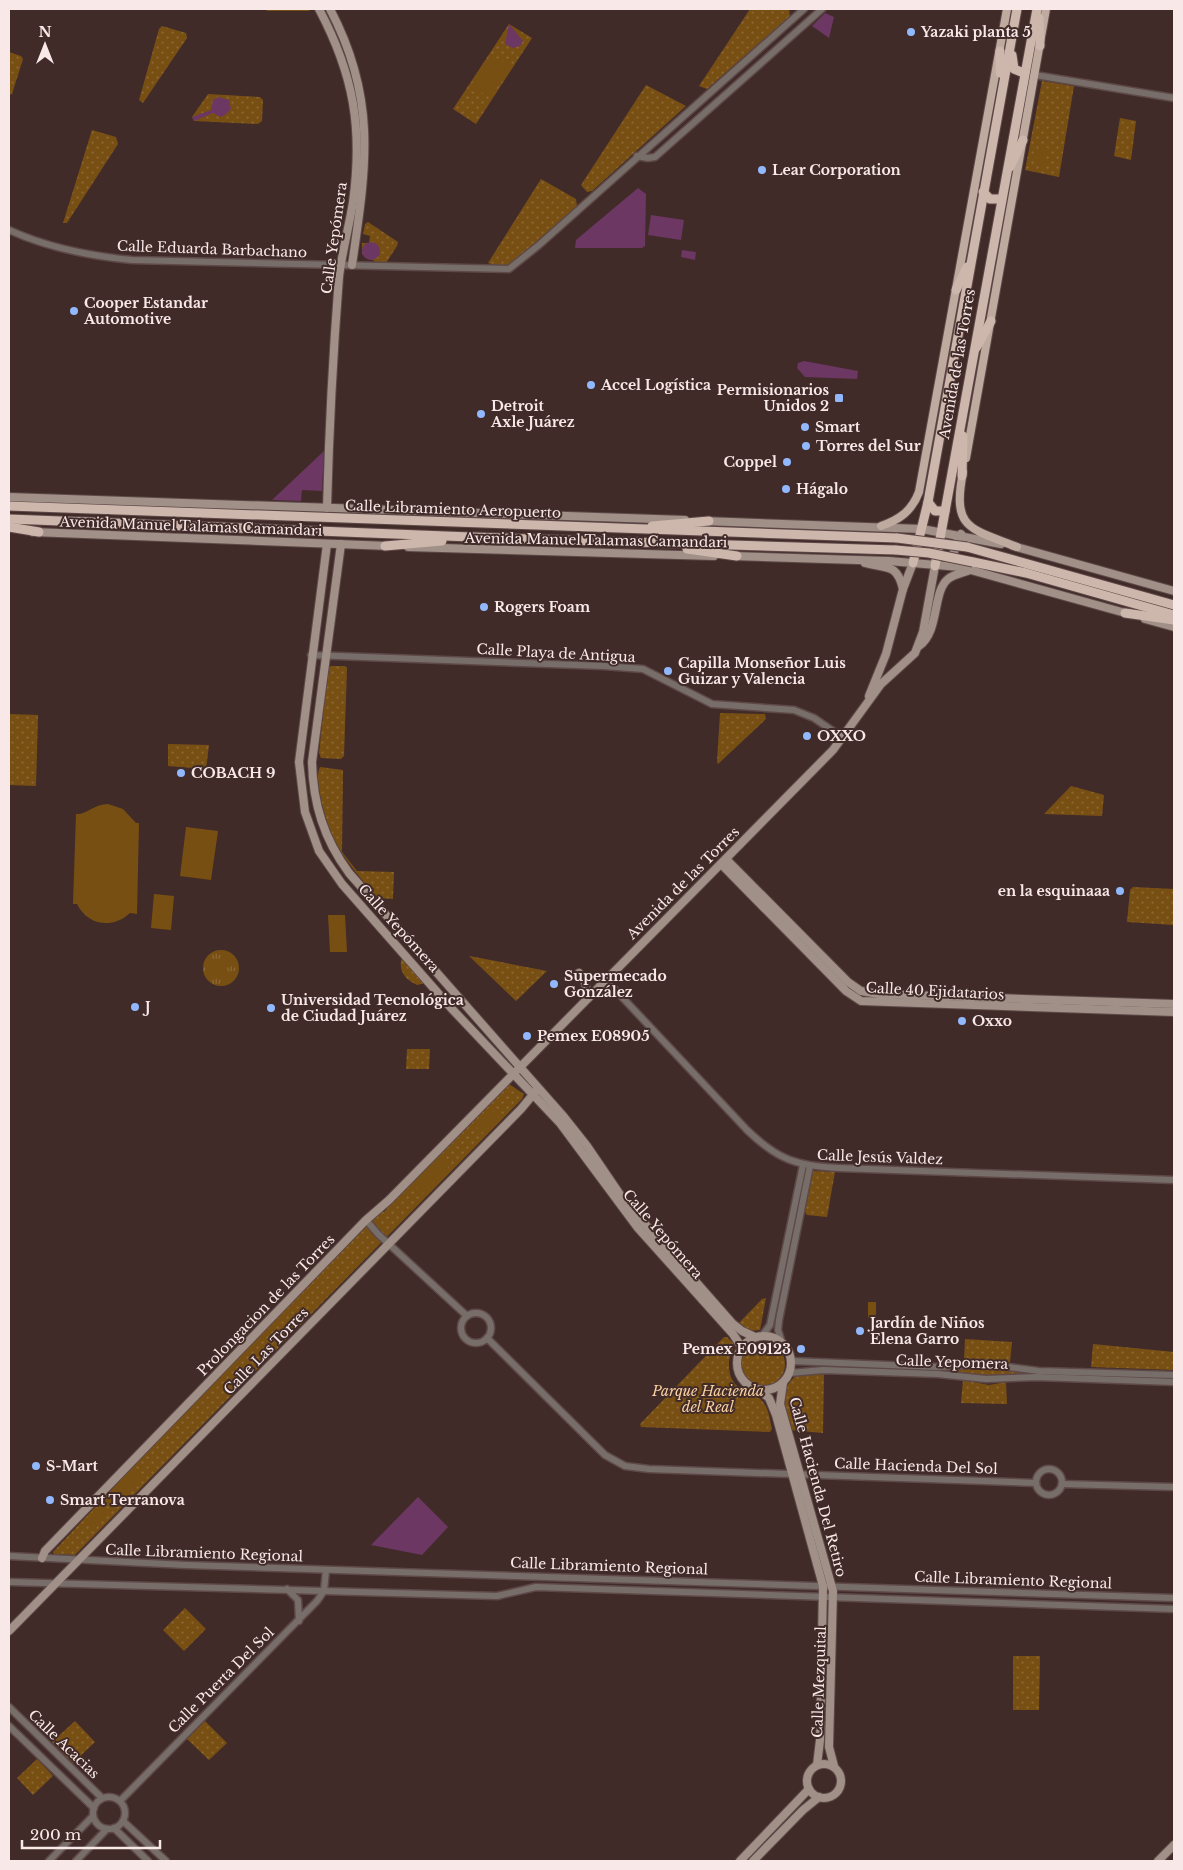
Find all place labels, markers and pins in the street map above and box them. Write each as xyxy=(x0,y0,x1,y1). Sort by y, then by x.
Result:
place label: Yazaki planta 5 xyxy=(920,23,1031,41)
marker: Yazaki planta 5 xyxy=(905,26,917,38)
place label: Lear Corporation xyxy=(772,161,901,179)
marker: Lear Corporation xyxy=(756,164,768,176)
place label: Cooper Estandar Automotive xyxy=(83,294,208,328)
marker: Cooper Estandar Automotive xyxy=(68,305,80,317)
place label: Accel Logística xyxy=(600,376,711,394)
marker: Accel Logística xyxy=(585,379,597,391)
place label: Permisionarios Unidos 2 xyxy=(717,381,829,415)
marker: Permisionarios Unidos 2 xyxy=(833,392,845,404)
place label: Detroit Axle Juárez xyxy=(490,397,575,431)
marker: Detroit Axle Juárez xyxy=(475,408,487,420)
place label: Smart xyxy=(815,418,861,436)
marker: Smart xyxy=(799,421,811,433)
place label: Torres del Sur xyxy=(816,437,921,455)
marker: Torres del Sur xyxy=(800,440,812,452)
place label: Coppel xyxy=(724,453,777,471)
marker: Coppel xyxy=(781,456,793,468)
place label: Hágalo xyxy=(796,480,848,498)
marker: Hágalo xyxy=(780,483,792,495)
place label: Rogers Foam xyxy=(494,598,591,616)
marker: Rogers Foam xyxy=(478,601,490,613)
place label: Capilla Monseñor Luis Guizar y Valencia xyxy=(678,654,846,688)
marker: Capilla Monseñor Luis Guizar y Valencia xyxy=(662,665,674,677)
place label: OXXO xyxy=(817,727,866,745)
marker: OXXO xyxy=(801,730,813,742)
place label: COBACH 9 xyxy=(191,764,275,782)
marker: COBACH 9 xyxy=(175,767,187,779)
place label: en la esquinaaa xyxy=(998,882,1110,900)
marker: en la esquinaaa xyxy=(1114,885,1126,897)
place label: Supermecado González xyxy=(564,967,667,1001)
marker: Supermecado González xyxy=(548,978,560,990)
place label: Universidad Tecnológica de Ciudad Juárez xyxy=(281,991,464,1025)
place label: J xyxy=(142,998,151,1016)
marker: J xyxy=(129,1001,141,1013)
marker: Universidad Tecnológica de Ciudad Juárez xyxy=(265,1002,277,1014)
place label: Oxxo xyxy=(972,1012,1012,1030)
marker: Oxxo xyxy=(956,1015,968,1027)
place label: Pemex E08905 xyxy=(537,1027,650,1045)
marker: Pemex E08905 xyxy=(521,1030,533,1042)
place label: Jardín de Niños Elena Garro xyxy=(867,1314,985,1348)
marker: Jardín de Niños Elena Garro xyxy=(854,1325,866,1337)
place label: Pemex E09123 xyxy=(682,1340,791,1358)
marker: Pemex E09123 xyxy=(795,1343,807,1355)
place label: S-Mart xyxy=(46,1457,99,1475)
marker: S-Mart xyxy=(30,1460,42,1472)
place label: Smart Terranova xyxy=(60,1491,185,1509)
marker: Smart Terranova xyxy=(44,1494,56,1506)

